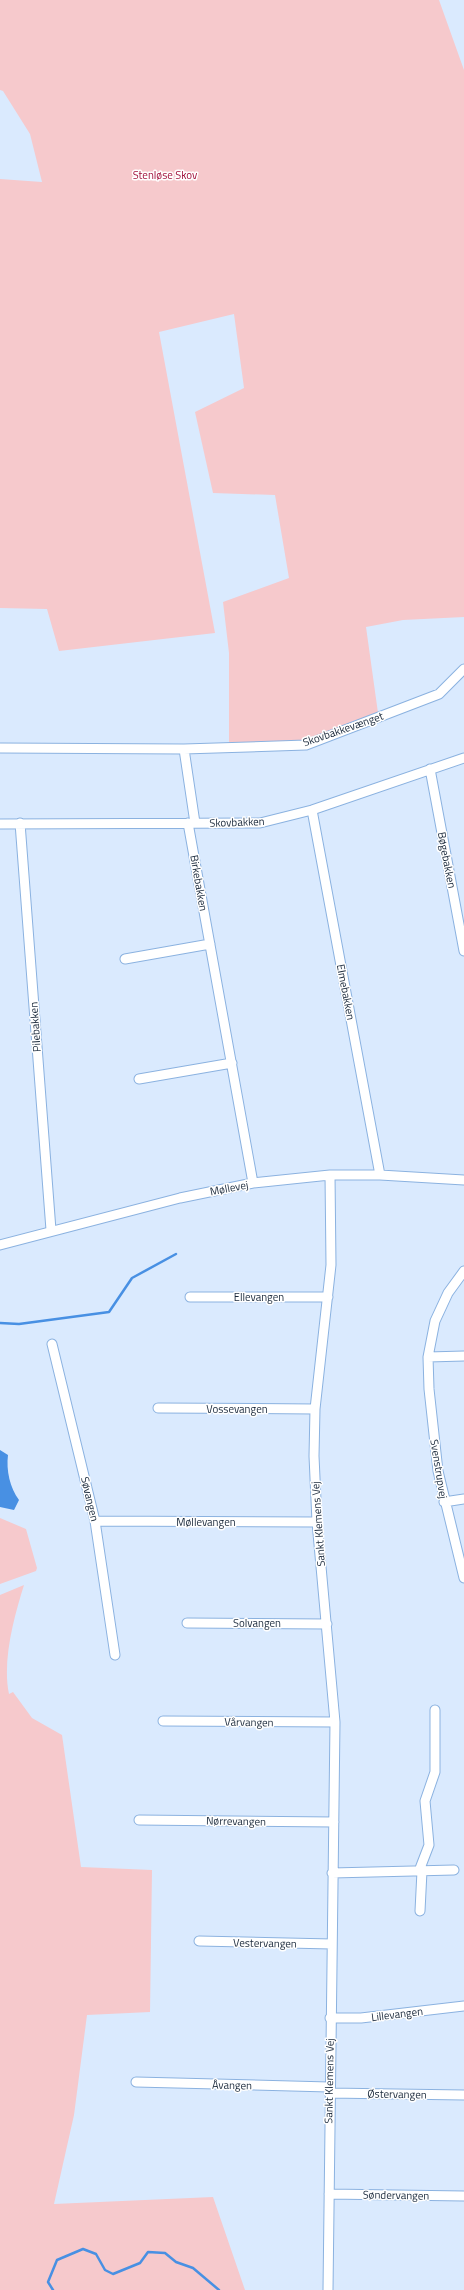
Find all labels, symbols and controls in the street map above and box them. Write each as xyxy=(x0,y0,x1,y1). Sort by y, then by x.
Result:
park label: Stenløse Skov xyxy=(133,167,198,183)
street label: Skovbakkevænget xyxy=(301,708,386,750)
street label: Skovbakken xyxy=(209,813,265,831)
street label: Bøgebakken xyxy=(434,831,460,890)
street label: Birkebakken xyxy=(186,854,212,912)
street label: Elmebakken xyxy=(333,963,359,1021)
street label: Pilebakken xyxy=(25,1001,45,1053)
street label: Møllevej xyxy=(208,1176,250,1200)
street label: Ellevangen xyxy=(234,1289,284,1305)
street label: Vossevangen xyxy=(206,1401,268,1417)
street label: Svenstrupvej xyxy=(426,1438,452,1500)
street label: Søvangen xyxy=(77,1475,103,1523)
street label: Sankt Klemens Vej xyxy=(307,1481,329,1567)
street label: Møllevangen xyxy=(176,1514,236,1530)
street label: Solvangen xyxy=(233,1615,281,1631)
street label: Vårvangen xyxy=(224,1714,274,1730)
street label: Nørrevangen xyxy=(206,1812,266,1830)
street label: Vestervangen xyxy=(233,1934,297,1952)
street label: Lillevangen xyxy=(370,2003,424,2025)
street label: Sankt Klemens Vej xyxy=(320,2038,338,2124)
street label: Åvangen xyxy=(212,2077,252,2093)
street label: Østervangen xyxy=(367,2085,427,2103)
street label: Søndervangen xyxy=(363,2186,430,2204)

